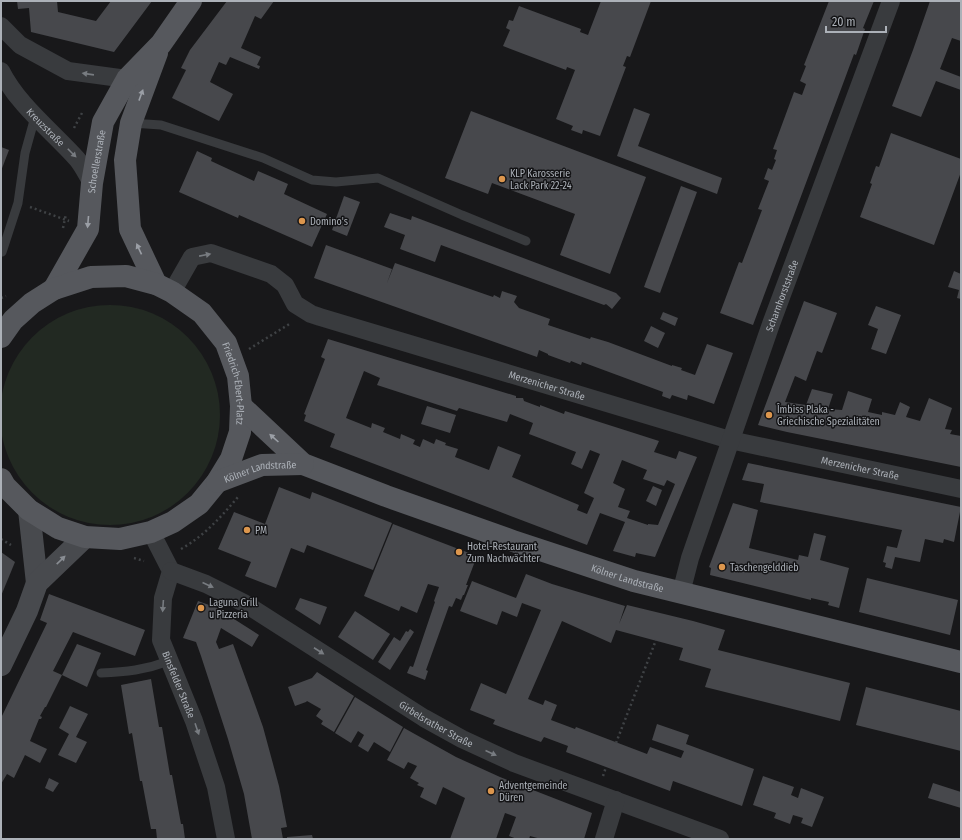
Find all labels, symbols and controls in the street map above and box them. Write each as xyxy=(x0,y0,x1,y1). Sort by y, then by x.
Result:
scale bar xyxy=(826,8,886,34)
text: 20 m xyxy=(832,15,856,29)
one-way arrow xyxy=(82,71,94,77)
one-way arrow xyxy=(139,89,145,101)
street label: Kreuzstraße xyxy=(24,106,67,149)
street label: Schoellerstraße xyxy=(86,129,108,194)
one-way arrow xyxy=(67,148,76,158)
place label: KLP Karosserie Lack Park 22-24 xyxy=(510,168,572,192)
marker: KLP Karosserie Lack Park 22-24 xyxy=(497,174,507,184)
one-way arrow xyxy=(85,216,92,228)
marker: Domino's xyxy=(297,216,307,226)
place label: Domino's xyxy=(310,216,348,228)
one-way arrow xyxy=(136,243,142,255)
one-way arrow xyxy=(199,251,211,257)
street label: Scharnhorststraße xyxy=(764,258,801,333)
street label: Friedrich-Ebert-Platz xyxy=(219,341,246,425)
street label: Merzenicher Straße xyxy=(507,369,586,403)
place label: Îmbiss Plaka - Griechische Spezialitäten xyxy=(776,403,880,428)
marker: Îmbiss Plaka - Griechische Spezialitäten xyxy=(764,410,774,420)
one-way arrow xyxy=(269,433,279,442)
street label: Merzenicher Straße xyxy=(820,454,900,483)
street label: Kölner Landstraße xyxy=(222,459,297,486)
marker: PM xyxy=(242,525,252,535)
place label: PM xyxy=(255,525,267,537)
place label: Hotel-Restaurant Zum Nachwächter xyxy=(467,541,540,565)
marker: Hotel-Restaurant Zum Nachwächter xyxy=(454,547,464,557)
one-way arrow xyxy=(56,555,66,565)
street label: Kölner Landstraße xyxy=(589,562,665,595)
marker: Taschengelddieb xyxy=(717,562,727,572)
place label: Taschengelddieb xyxy=(730,562,799,574)
one-way arrow xyxy=(202,582,213,588)
place label: Laguna Grill u Pizzeria xyxy=(209,597,258,621)
one-way arrow xyxy=(159,600,166,612)
marker: Laguna Grill u Pizzeria xyxy=(196,603,206,613)
one-way arrow xyxy=(314,647,325,655)
street label: Binsfelder Straße xyxy=(159,650,197,720)
street label: Girbelsrather Straße xyxy=(397,699,475,750)
one-way arrow xyxy=(194,724,200,736)
one-way arrow xyxy=(486,750,498,756)
place label: Adventgemeinde Düren xyxy=(499,780,568,804)
marker: Adventgemeinde Düren xyxy=(486,786,496,796)

